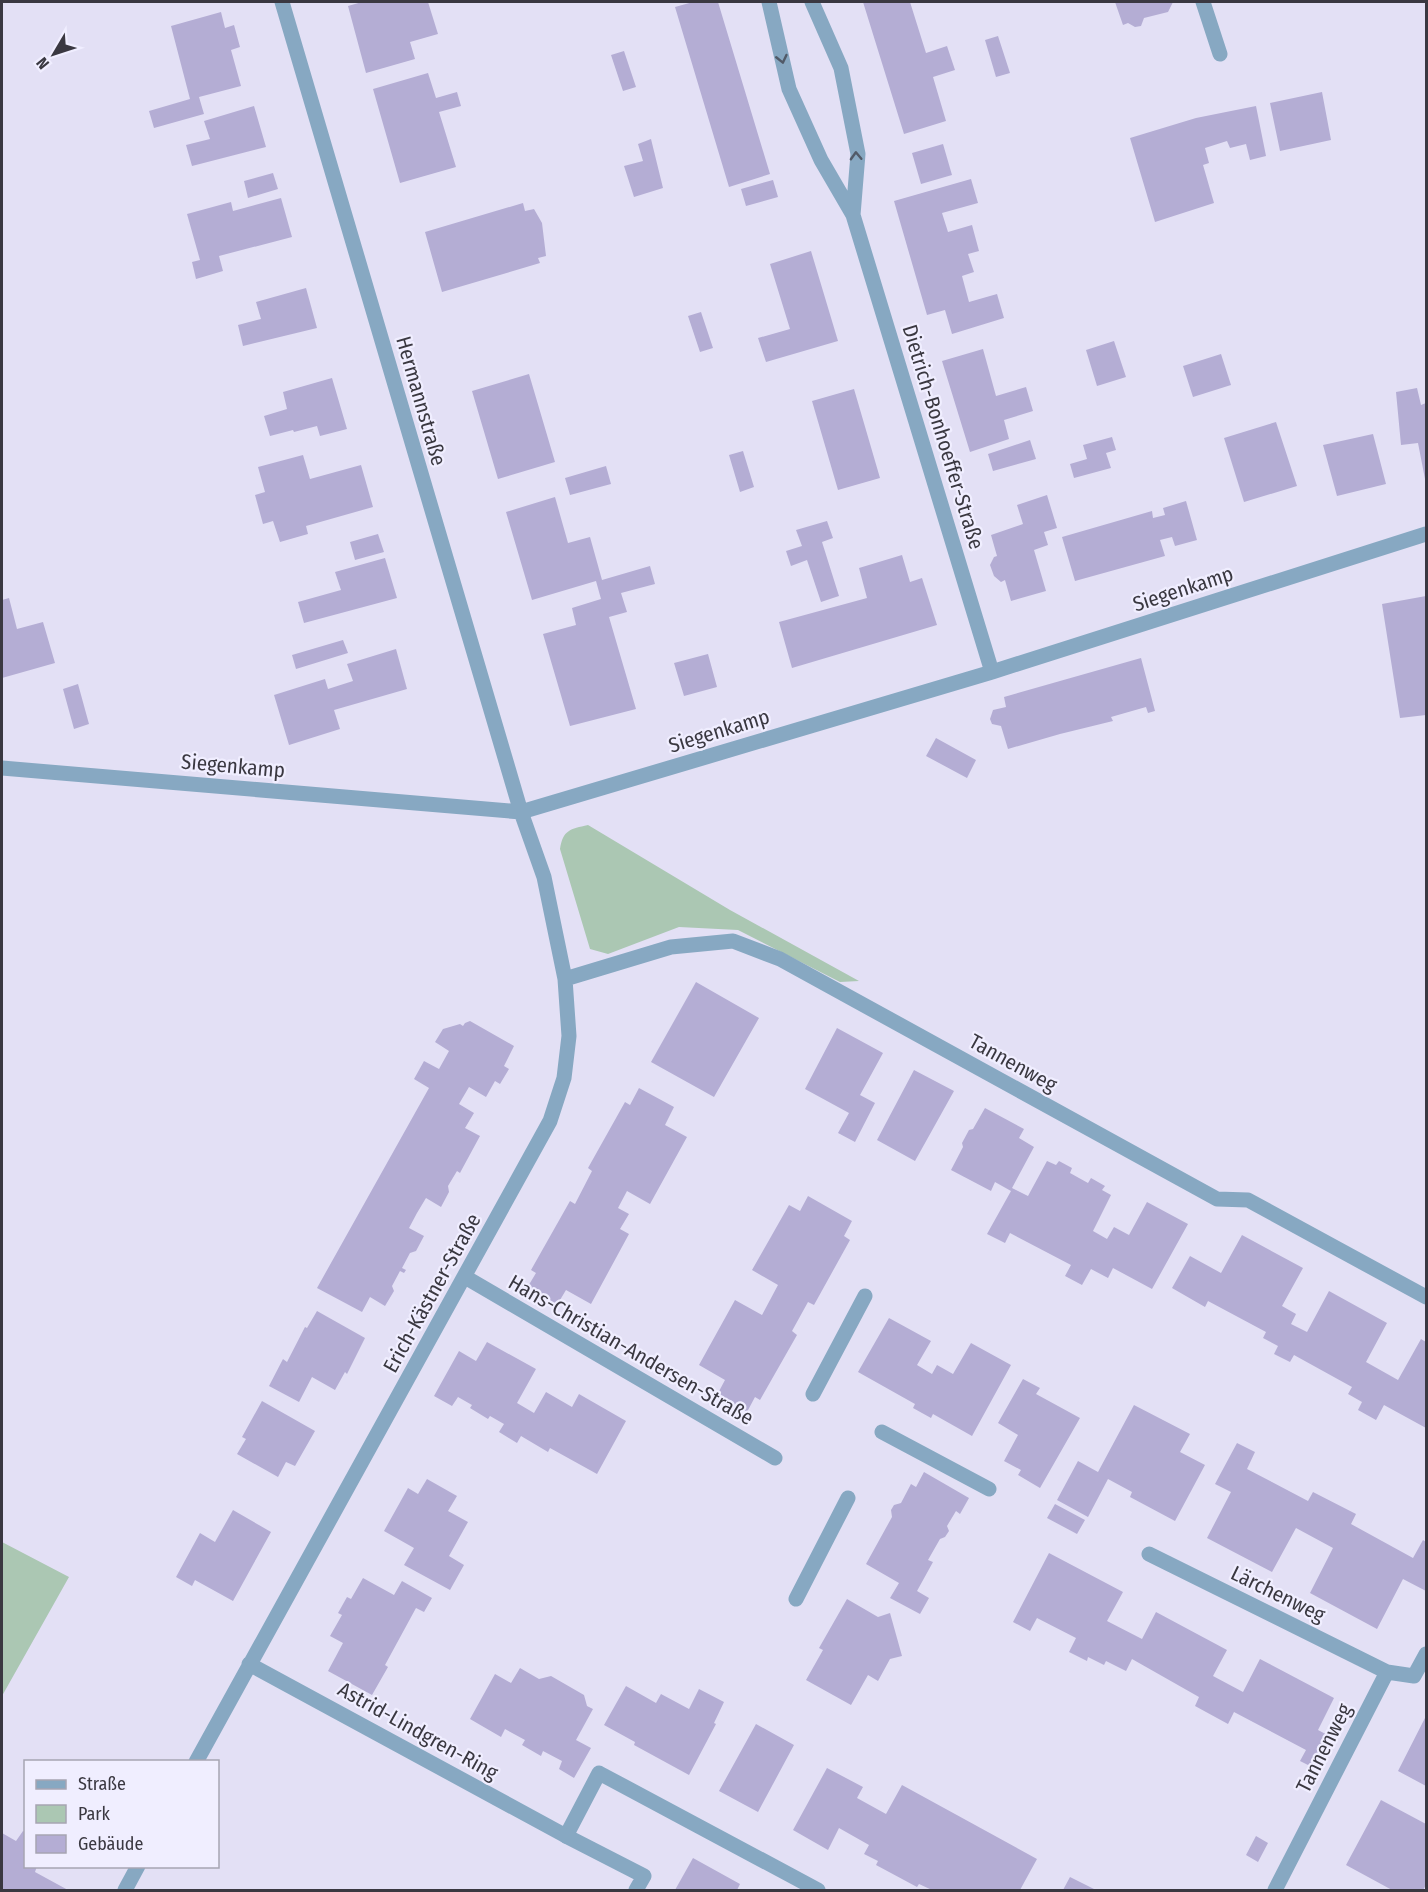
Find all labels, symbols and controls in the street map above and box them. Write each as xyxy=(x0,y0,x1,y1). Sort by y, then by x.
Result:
north arrow xyxy=(24,24,84,84)
text: N xyxy=(32,53,53,73)
one-way arrow xyxy=(775,53,788,63)
one-way arrow xyxy=(850,152,863,161)
street label: Dietrich-Bonhoeffer-Straße xyxy=(896,321,990,553)
street label: Hermannstraße xyxy=(390,333,452,469)
street label: Siegenkamp xyxy=(1129,561,1237,617)
street label: Siegenkamp xyxy=(665,703,773,759)
street label: Siegenkamp xyxy=(180,749,286,783)
street label: Tannenweg xyxy=(964,1028,1062,1098)
street label: Erich-Kästner-Straße xyxy=(378,1209,486,1377)
street label: Hans-Christian-Andersen-Straße xyxy=(504,1269,758,1431)
street label: Lärchenweg xyxy=(1227,1560,1330,1628)
street label: Astrid-Lindgren-Ring xyxy=(333,1676,503,1786)
street label: Tannenweg xyxy=(1291,1699,1358,1797)
legend xyxy=(24,1760,219,1868)
text: Straße xyxy=(78,1773,126,1795)
text: Park xyxy=(78,1803,111,1825)
text: Gebäude xyxy=(78,1833,144,1855)

